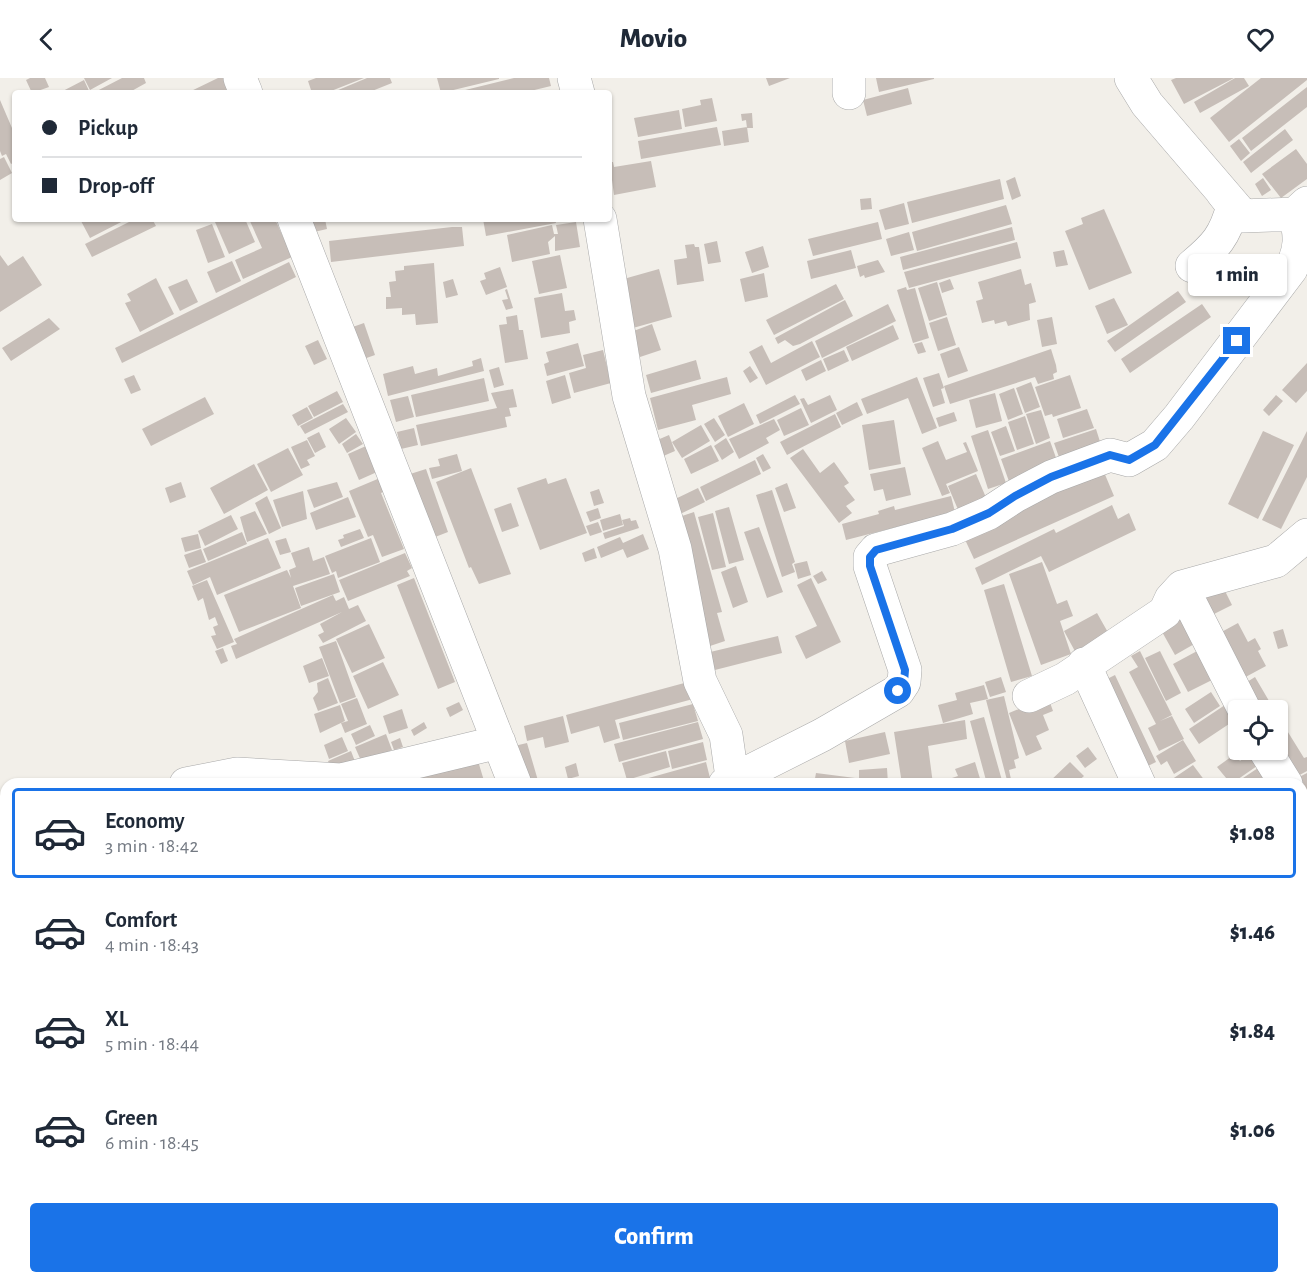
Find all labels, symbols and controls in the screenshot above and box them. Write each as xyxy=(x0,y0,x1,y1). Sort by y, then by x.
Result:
icon: back xyxy=(30,23,63,56)
icon: heart xyxy=(1244,23,1277,56)
text: Movio xyxy=(620,25,687,52)
text: Pickup xyxy=(78,117,138,139)
text: Drop-off xyxy=(78,175,154,197)
callout: 1 min xyxy=(1188,254,1286,296)
text: 1 min xyxy=(1216,265,1259,285)
route end xyxy=(1223,327,1250,354)
route start xyxy=(884,677,911,704)
map controls xyxy=(1228,700,1288,760)
button: locate xyxy=(1228,700,1288,760)
icon: car xyxy=(33,806,87,860)
text: Economy xyxy=(105,810,185,832)
text: $1.08 xyxy=(1229,822,1275,844)
text: 3 min · 18:42 xyxy=(105,836,199,856)
icon: car xyxy=(33,905,87,959)
text: Comfort xyxy=(105,909,177,931)
text: $1.46 xyxy=(1230,921,1275,943)
text: 4 min · 18:43 xyxy=(105,935,199,955)
icon: car xyxy=(33,1004,87,1058)
text: XL xyxy=(105,1008,128,1030)
text: $1.84 xyxy=(1229,1020,1275,1042)
text: 5 min · 18:44 xyxy=(105,1034,199,1054)
icon: car xyxy=(33,1103,87,1157)
text: Green xyxy=(105,1107,158,1129)
text: $1.06 xyxy=(1230,1119,1275,1141)
text: 6 min · 18:45 xyxy=(105,1133,199,1153)
button: Confirm xyxy=(30,1203,1278,1272)

